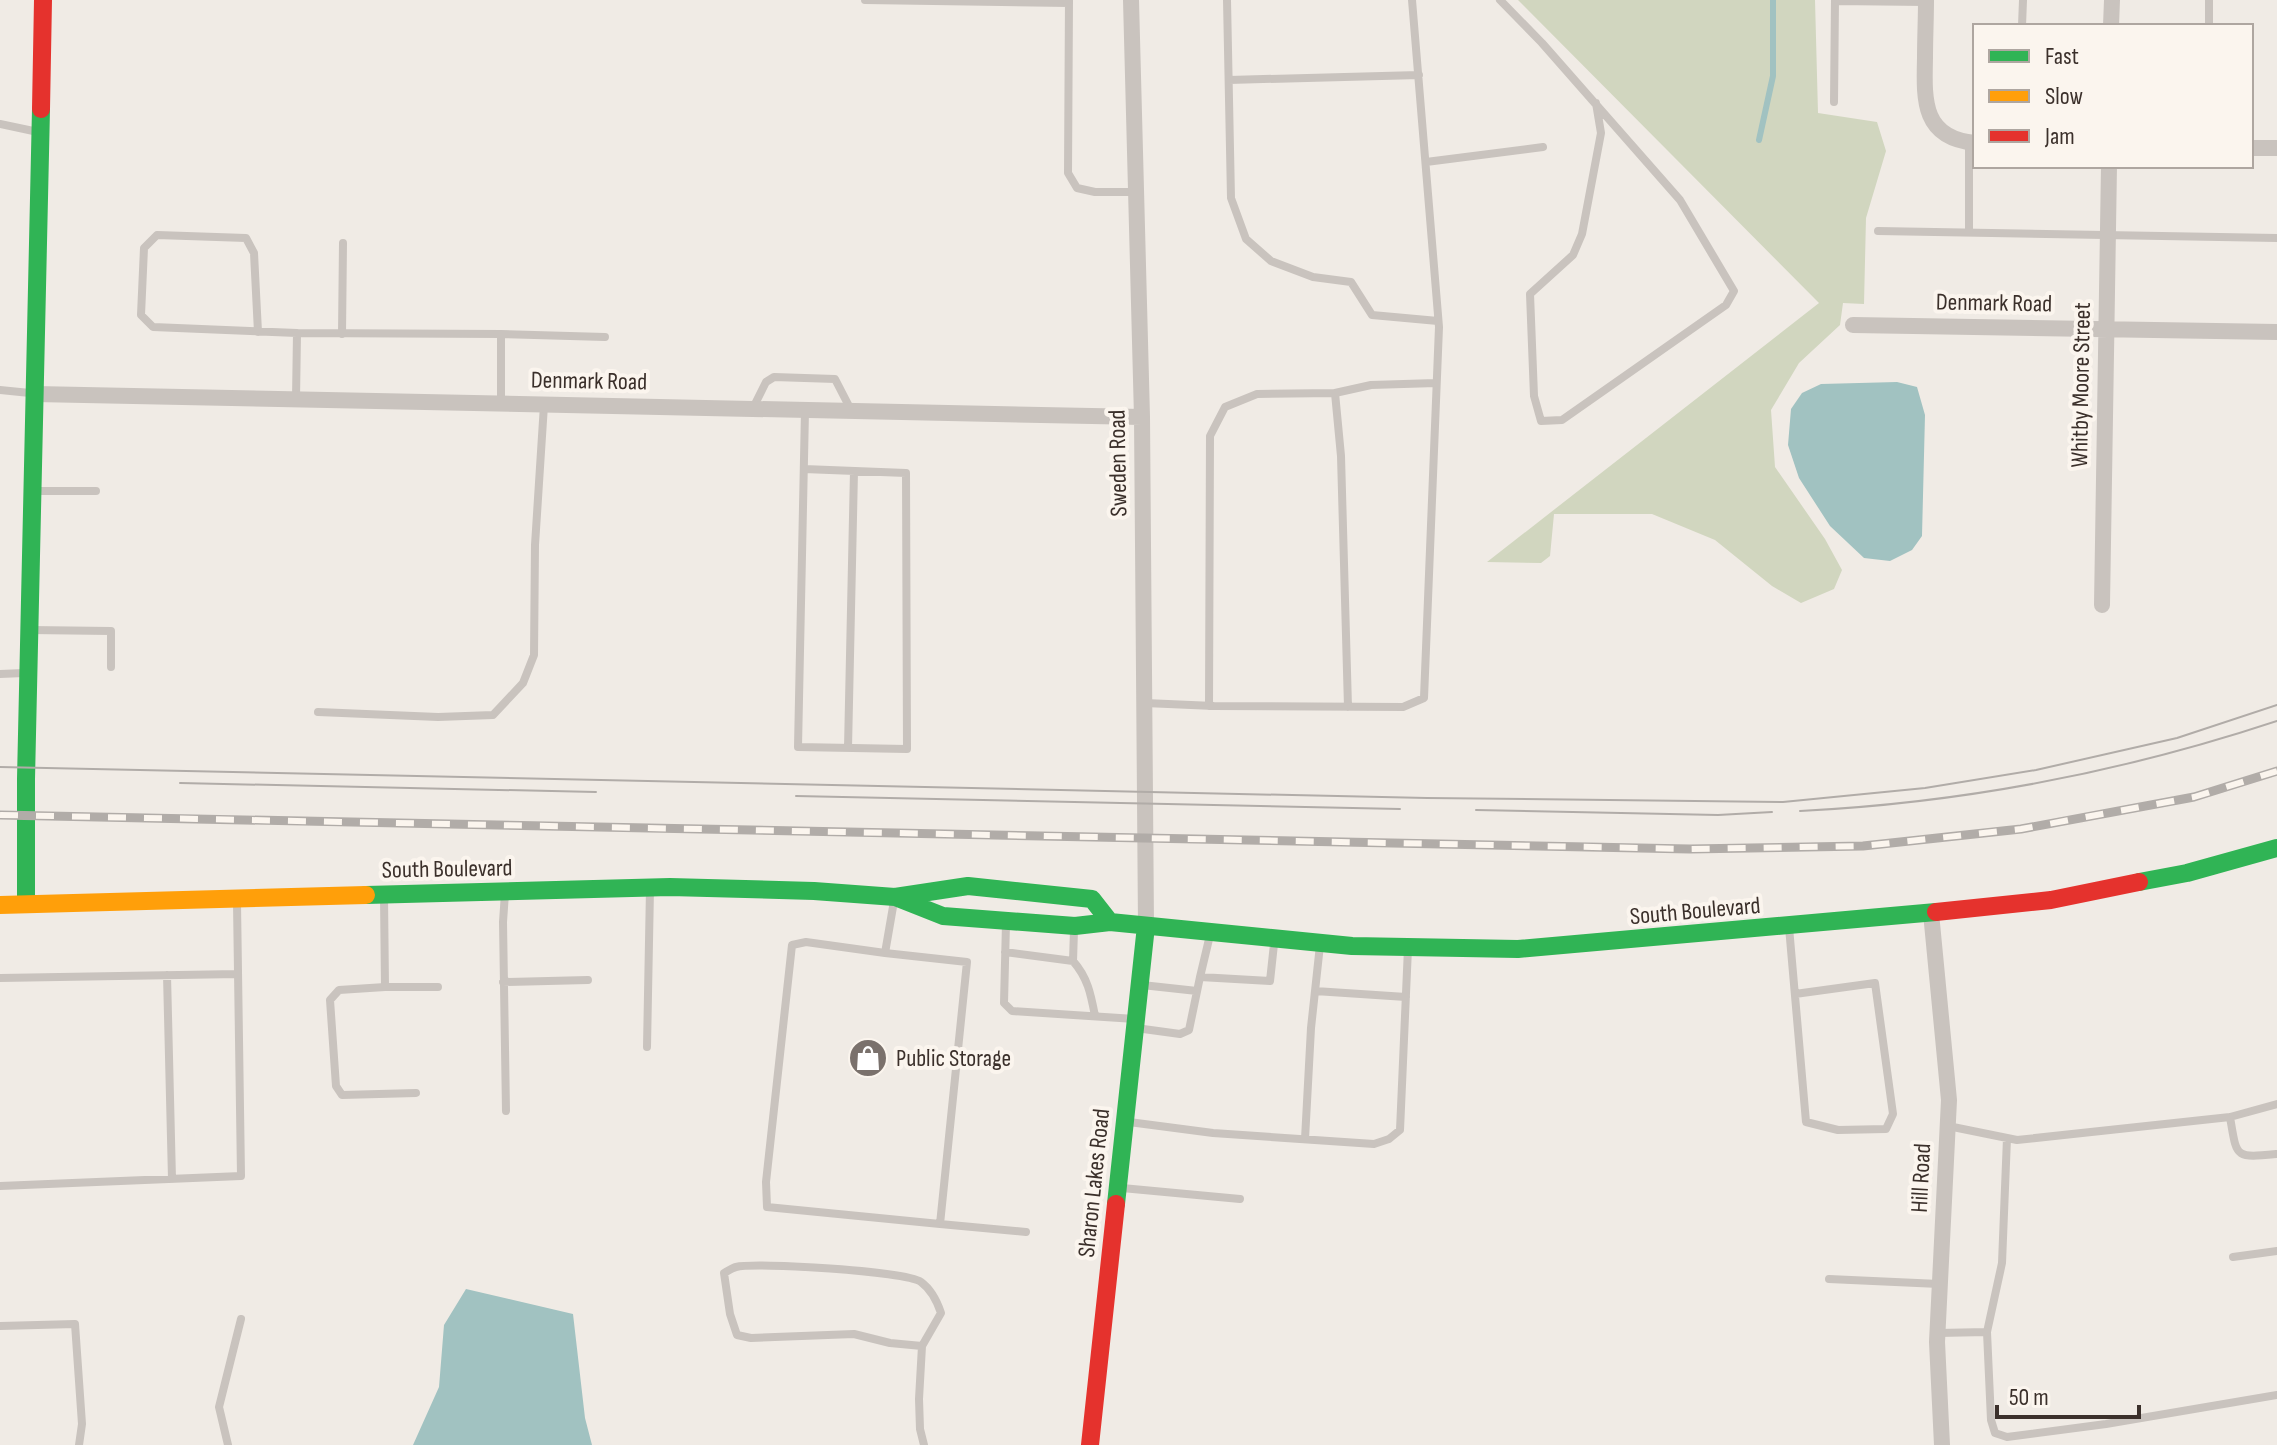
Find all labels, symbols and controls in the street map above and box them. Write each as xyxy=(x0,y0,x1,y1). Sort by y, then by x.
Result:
legend xyxy=(1973,24,2253,168)
text: Fast xyxy=(2045,42,2079,71)
text: Slow xyxy=(2045,82,2083,111)
text: Jam xyxy=(2044,122,2075,151)
street label: Denmark Road xyxy=(1936,287,2052,319)
street label: Whitby Moore Street xyxy=(2065,302,2097,468)
street label: Denmark Road xyxy=(531,365,647,397)
street label: Sweden Road xyxy=(1103,409,1133,517)
street label: South Boulevard xyxy=(381,853,513,885)
street label: South Boulevard xyxy=(1629,891,1761,931)
shop icon: Public Storage xyxy=(847,1037,889,1079)
place label: Public Storage xyxy=(896,1044,1011,1073)
street label: Sharon Lakes Road xyxy=(1072,1107,1116,1259)
street label: Hill Road xyxy=(1905,1143,1937,1213)
scale bar xyxy=(1997,1369,2139,1419)
text: 50 m xyxy=(2009,1383,2049,1412)

